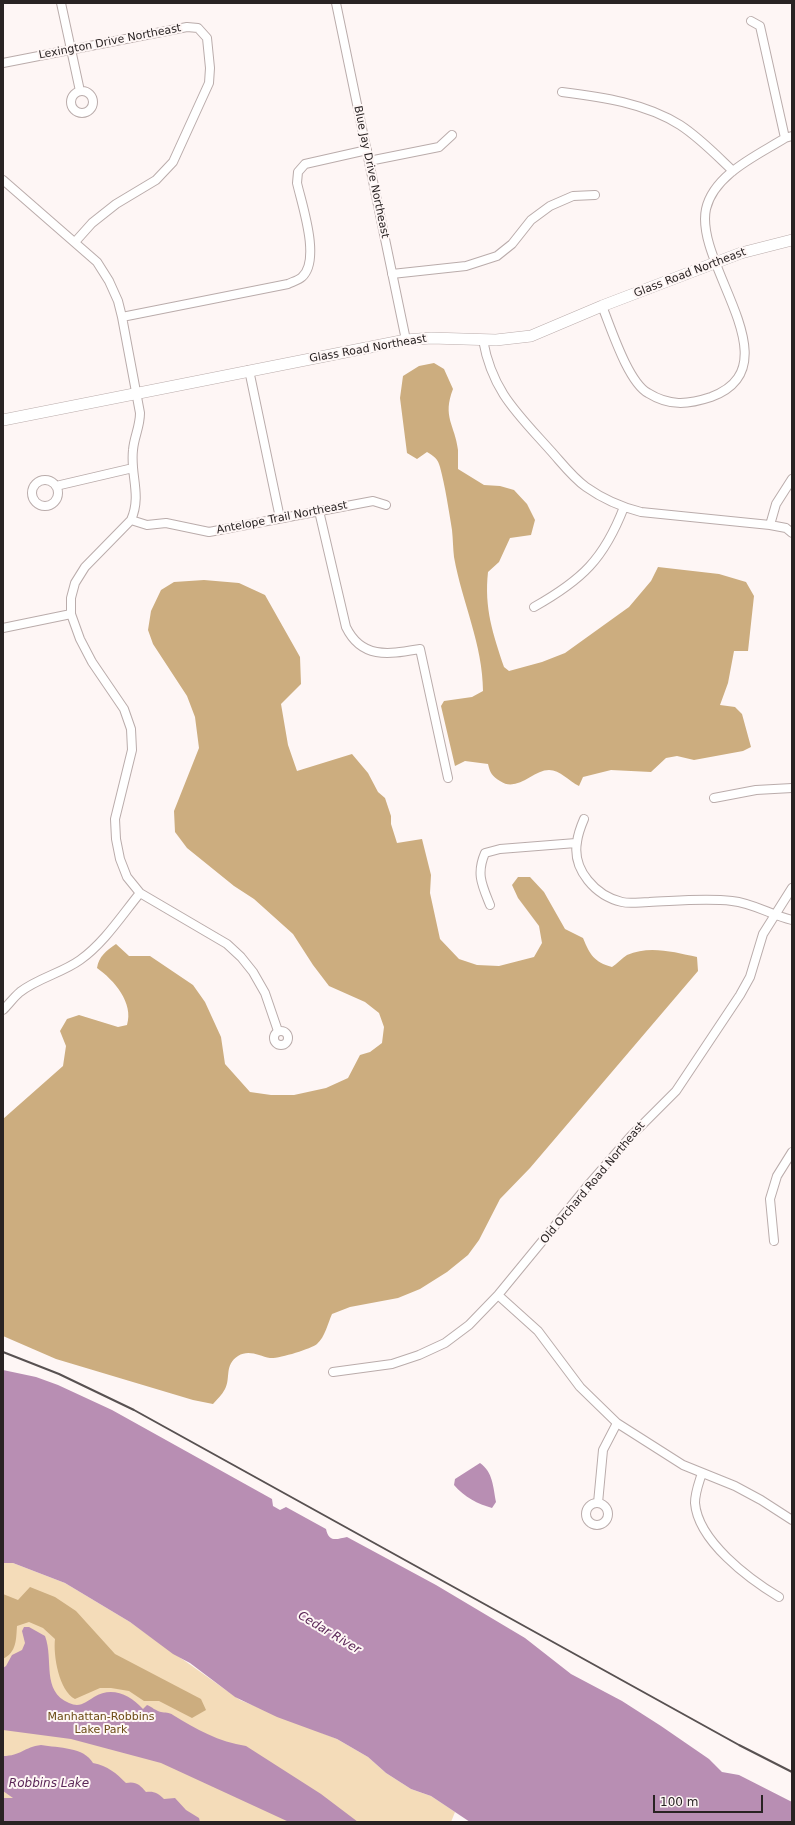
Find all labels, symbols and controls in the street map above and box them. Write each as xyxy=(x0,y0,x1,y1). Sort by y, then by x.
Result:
street label: Lexington Drive Northeast xyxy=(38,22,182,62)
street label: Blue Jay Drive Northeast xyxy=(351,105,391,239)
street label: Glass Road Northeast xyxy=(632,246,748,300)
street label: Glass Road Northeast xyxy=(308,332,428,366)
street label: Antelope Trail Northeast xyxy=(216,499,348,537)
street label: Old Orchard Road Northeast xyxy=(538,1119,648,1247)
water label: Cedar River xyxy=(295,1609,363,1657)
park label: Manhattan-Robbins Lake Park xyxy=(48,1710,154,1736)
water label: Robbins Lake xyxy=(9,1777,89,1791)
scale bar xyxy=(655,1787,765,1813)
text: 100 m xyxy=(660,1795,698,1809)

